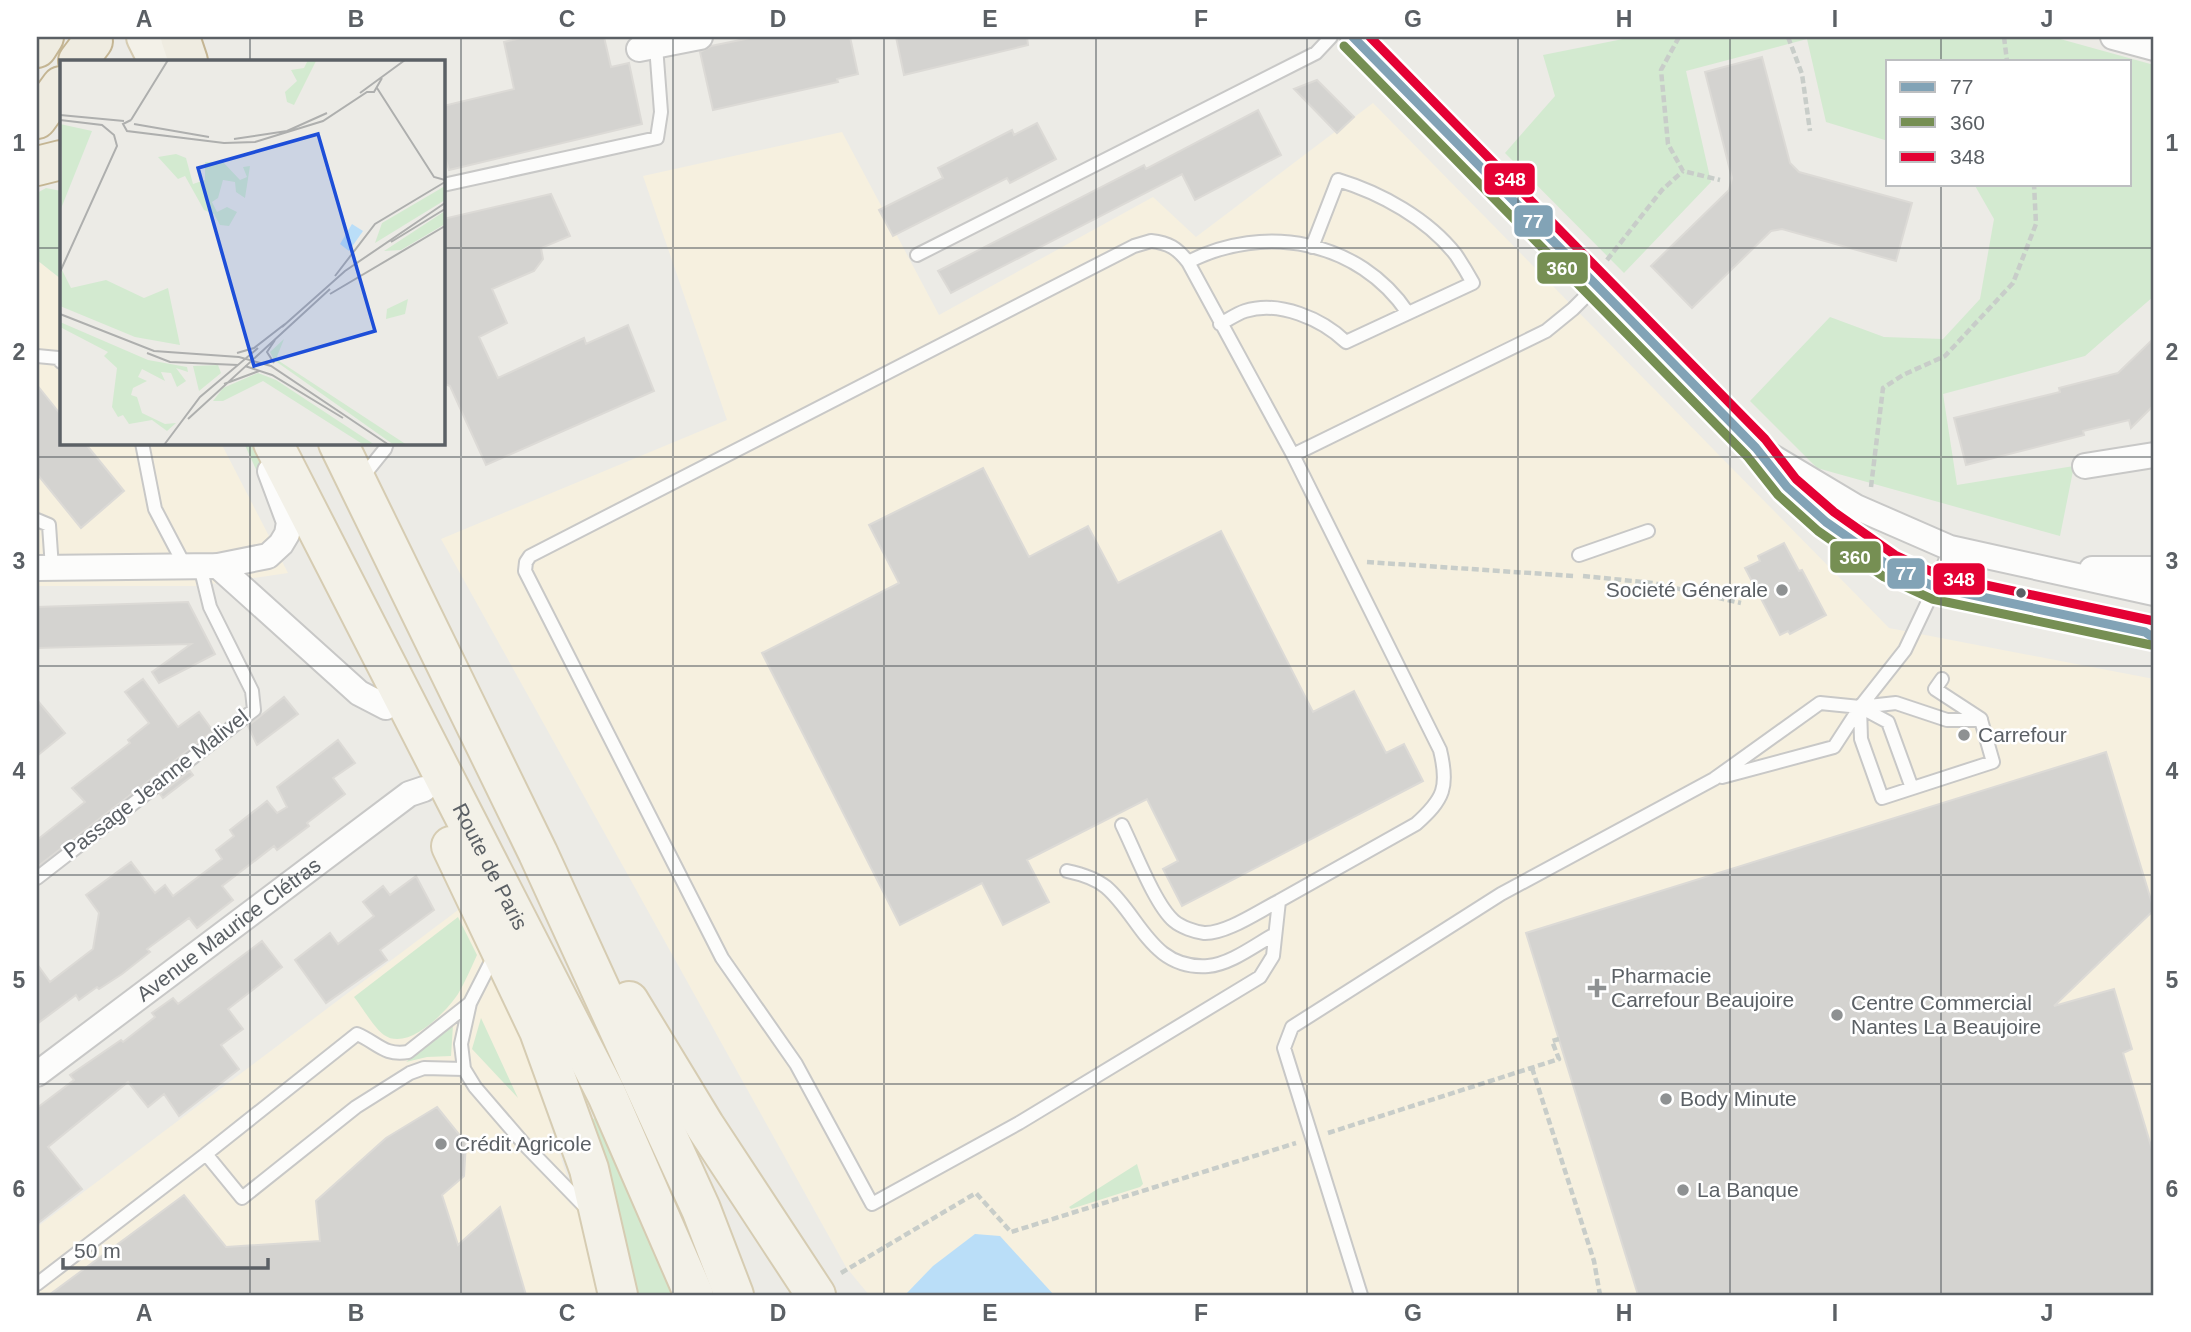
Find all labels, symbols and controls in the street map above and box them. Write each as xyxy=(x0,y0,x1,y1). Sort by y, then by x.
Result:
text: A xyxy=(136,6,152,32)
text: B xyxy=(348,6,364,32)
text: C xyxy=(559,6,575,32)
text: D xyxy=(770,6,786,32)
text: E xyxy=(982,6,998,32)
text: F xyxy=(1194,6,1208,32)
text: G xyxy=(1404,6,1422,32)
text: H xyxy=(1616,6,1632,32)
text: I xyxy=(1832,6,1838,32)
text: J xyxy=(2041,6,2053,32)
inset map xyxy=(60,60,444,444)
legend xyxy=(1886,60,2132,186)
text: 77 xyxy=(1950,75,1973,98)
text: 360 xyxy=(1950,111,1985,134)
text: 1 xyxy=(13,130,26,156)
text: 1 xyxy=(2166,130,2179,156)
text: 348 xyxy=(1950,145,1985,168)
line badge: 348 xyxy=(1483,162,1536,196)
text: 348 xyxy=(1494,169,1526,190)
line badge: 77 xyxy=(1513,204,1554,238)
text: 77 xyxy=(1522,211,1544,232)
line badge: 360 xyxy=(1536,251,1589,285)
text: 360 xyxy=(1546,258,1578,279)
text: 2 xyxy=(13,339,25,365)
text: 2 xyxy=(2166,339,2178,365)
line badge: 360 xyxy=(1829,540,1882,574)
text: 360 xyxy=(1839,547,1871,568)
text: 3 xyxy=(13,548,25,574)
text: 3 xyxy=(2166,548,2178,574)
line badge: 77 xyxy=(1886,557,1926,590)
line badge: 348 xyxy=(1932,562,1986,596)
text: 77 xyxy=(1895,563,1917,584)
text: 348 xyxy=(1943,569,1975,590)
place label: Societé Génerale xyxy=(1606,578,1768,601)
marker: Societé Génerale xyxy=(1774,582,1790,598)
unlabelled marker xyxy=(2014,586,2028,600)
street label: Passage Jeanne Malivel xyxy=(59,704,252,863)
place label: Carrefour xyxy=(1978,723,2067,746)
marker: Carrefour xyxy=(1956,727,1972,743)
text: 4 xyxy=(13,758,26,784)
text: 4 xyxy=(2166,758,2179,784)
street label: Route de Paris xyxy=(449,799,532,934)
street label: Avenue Maurice Clétras xyxy=(132,853,325,1006)
place label: Pharmacie Carrefour Beaujoire xyxy=(1611,964,1794,1011)
text: 5 xyxy=(13,967,26,993)
text: 5 xyxy=(2166,967,2179,993)
marker: Pharmacie Carrefour Beaujoire xyxy=(1589,980,1605,996)
place label: Centre Commercial Nantes La Beaujoire xyxy=(1851,991,2041,1038)
marker: Centre Commercial Nantes La Beaujoire xyxy=(1829,1007,1845,1023)
place label: Body Minute xyxy=(1680,1087,1797,1110)
marker: Body Minute xyxy=(1658,1091,1674,1107)
place label: Crédit Agricole xyxy=(455,1132,592,1155)
marker: Crédit Agricole xyxy=(433,1136,449,1152)
text: 6 xyxy=(13,1176,25,1202)
text: 6 xyxy=(2166,1176,2178,1202)
place label: La Banque xyxy=(1697,1178,1799,1201)
marker: La Banque xyxy=(1675,1182,1691,1198)
scale bar xyxy=(63,1227,268,1271)
text: 50 m xyxy=(74,1239,121,1262)
text: A xyxy=(136,1300,152,1326)
text: B xyxy=(348,1300,364,1326)
text: C xyxy=(559,1300,575,1326)
text: D xyxy=(770,1300,786,1326)
text: E xyxy=(982,1300,998,1326)
text: F xyxy=(1194,1300,1208,1326)
text: G xyxy=(1404,1300,1422,1326)
text: H xyxy=(1616,1300,1632,1326)
text: I xyxy=(1832,1300,1838,1326)
text: J xyxy=(2041,1300,2053,1326)

